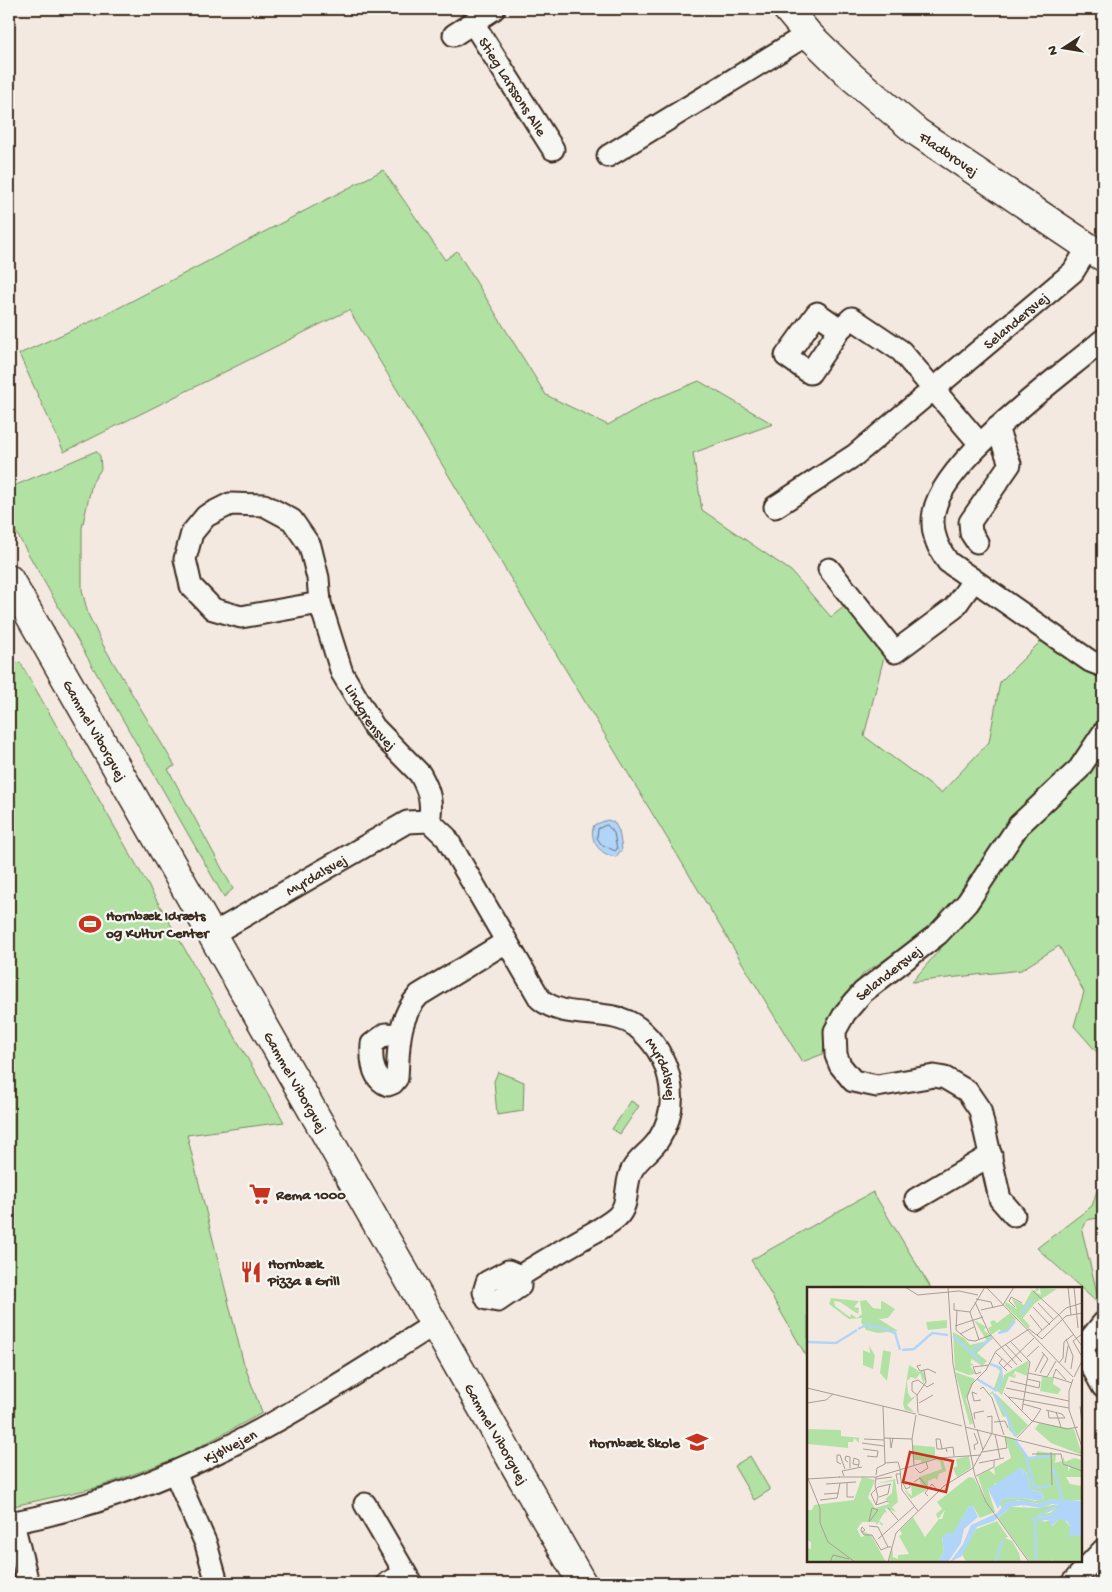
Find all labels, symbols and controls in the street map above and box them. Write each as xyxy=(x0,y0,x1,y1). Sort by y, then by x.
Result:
north arrow xyxy=(1040,22,1090,72)
street label: Stieg Larssons Alle xyxy=(473,35,550,140)
text: N xyxy=(1044,44,1063,56)
street label: Fladbrovej xyxy=(914,128,981,182)
street label: Selandersvej xyxy=(981,289,1053,354)
street label: Gammel Viborgvej xyxy=(58,677,129,785)
street label: Lindgrensvej xyxy=(340,681,399,755)
street label: Myrdalsvej xyxy=(283,852,351,901)
place label: Hornbæk Idræts og Kultur Center xyxy=(105,908,210,943)
sports icon: Hornbæk Idræts og Kultur Center xyxy=(77,911,103,937)
street label: Selandersvej xyxy=(852,943,926,1005)
street label: Gammel Viborgvej xyxy=(258,1029,330,1137)
street label: Myrdalsvej xyxy=(640,1034,678,1101)
supermarket icon: Rema 1000 xyxy=(247,1181,273,1207)
place label: Rema 1000 xyxy=(275,1187,346,1205)
place label: Hornbæk Pizza & Grill xyxy=(267,1256,340,1291)
restaurant icon: Hornbæk Pizza & Grill xyxy=(238,1259,264,1285)
inset map xyxy=(807,1287,1082,1562)
street label: Gammel Viborgvej xyxy=(459,1381,531,1488)
street label: Kjølvejen xyxy=(201,1426,261,1469)
school or university icon: Hornbæk Skole xyxy=(684,1429,710,1455)
place label: Hornbæk Skole xyxy=(589,1435,681,1453)

